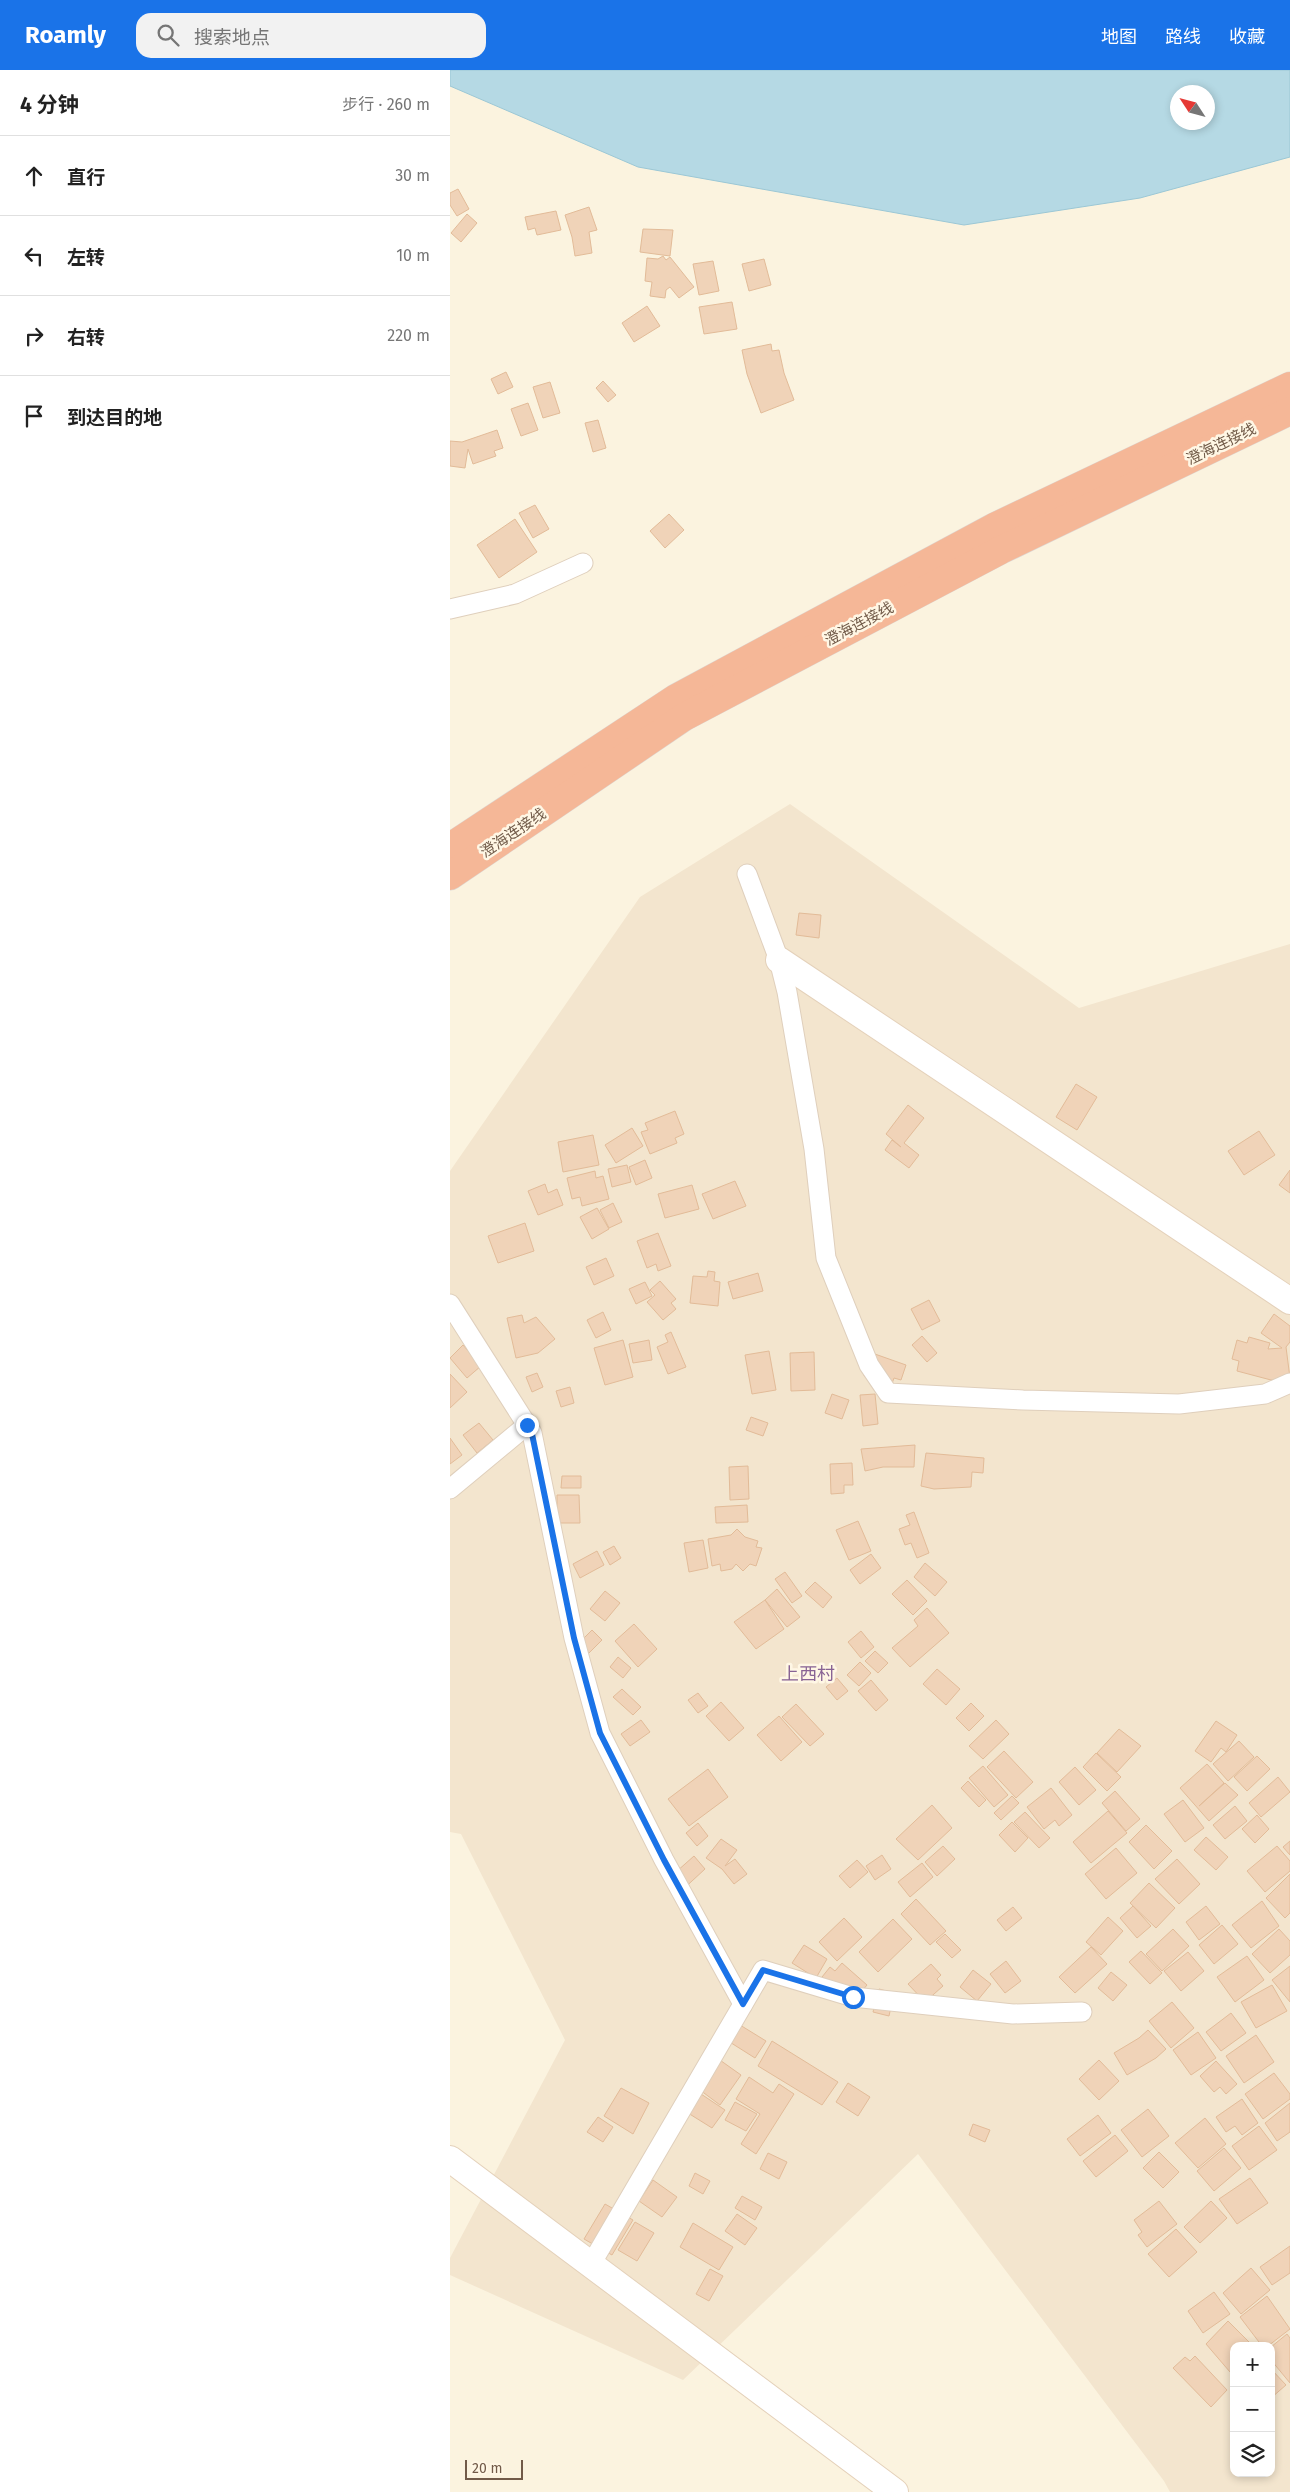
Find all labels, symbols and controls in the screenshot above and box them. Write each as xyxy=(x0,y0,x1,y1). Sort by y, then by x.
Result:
search box xyxy=(136,13,486,58)
text: Roamly xyxy=(25,21,106,49)
icon: search xyxy=(154,21,182,49)
text: 搜索地点 xyxy=(194,26,270,49)
text: 地图 xyxy=(1101,26,1137,48)
text: 路线 xyxy=(1165,26,1201,48)
text: 收藏 xyxy=(1229,26,1265,48)
north arrow xyxy=(1170,85,1215,130)
text: 4 分钟 xyxy=(20,92,79,118)
text: 步行 · 260 m xyxy=(342,95,430,114)
icon: ahead xyxy=(20,162,48,190)
text: 直行 xyxy=(67,166,105,189)
text: 30 m xyxy=(395,166,430,185)
icon: left xyxy=(20,242,48,270)
text: 左转 xyxy=(67,246,105,269)
text: 10 m xyxy=(396,246,430,265)
icon: right xyxy=(20,322,48,350)
text: 右转 xyxy=(67,326,105,349)
text: 220 m xyxy=(387,326,430,345)
icon: arrive xyxy=(20,402,48,430)
text: 到达目的地 xyxy=(67,406,162,429)
street label: 澄海连接线 xyxy=(1183,419,1259,469)
street label: 澄海连接线 xyxy=(822,598,896,650)
street label: 澄海连接线 xyxy=(477,805,549,861)
route end xyxy=(516,1414,539,1437)
district label: 上西村 xyxy=(781,1663,835,1685)
route start xyxy=(842,1986,865,2009)
map controls xyxy=(1230,2342,1275,2477)
button: + xyxy=(1230,2342,1275,2387)
button: − xyxy=(1230,2387,1275,2432)
button: layers xyxy=(1230,2432,1275,2477)
scale bar xyxy=(465,2457,522,2480)
text: 20 m xyxy=(472,2460,502,2477)

